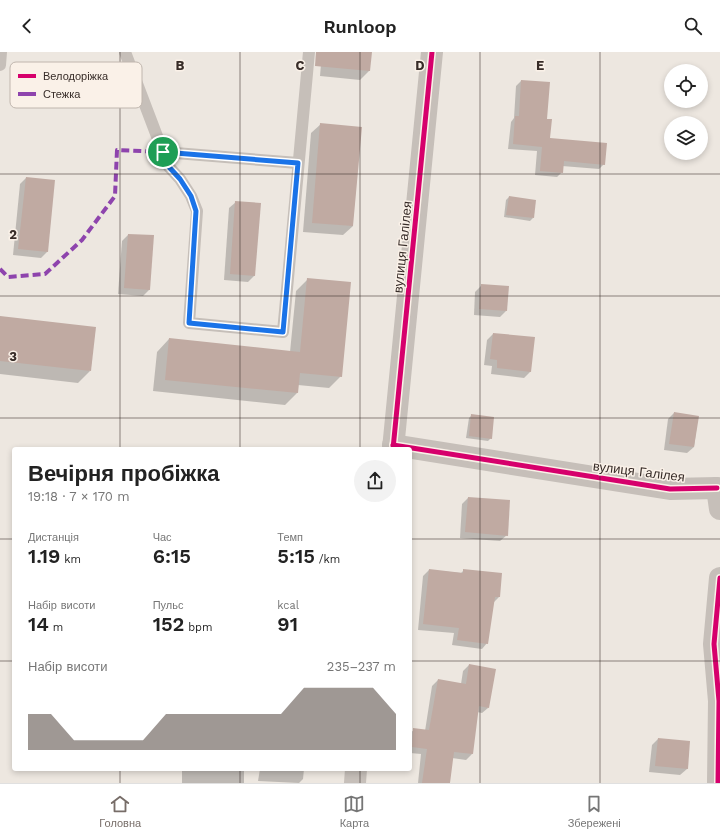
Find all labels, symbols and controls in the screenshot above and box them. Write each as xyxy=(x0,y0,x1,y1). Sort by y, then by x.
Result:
icon: back xyxy=(16,15,38,37)
icon: search xyxy=(682,15,704,37)
text: Runloop xyxy=(324,16,396,37)
text: B xyxy=(176,58,185,73)
text: C xyxy=(296,58,305,73)
text: D xyxy=(415,58,425,73)
text: E xyxy=(536,58,544,73)
legend xyxy=(10,62,142,108)
map controls xyxy=(664,64,708,160)
button: locate xyxy=(664,64,708,108)
text: Велодоріжка xyxy=(43,70,109,83)
text: Стежка xyxy=(43,88,81,101)
button: layers xyxy=(664,116,708,160)
pin xyxy=(146,135,180,169)
icon: arrive xyxy=(152,141,174,163)
street label: вулиця Галілея xyxy=(390,200,415,294)
text: 2 xyxy=(9,227,17,242)
text: 3 xyxy=(9,349,17,364)
street label: вулиця Галілея xyxy=(592,458,686,485)
button: share xyxy=(354,460,396,502)
text: Вечірня пробіжка xyxy=(28,461,219,486)
text: 19:18 · 7 × 170 m xyxy=(28,489,130,504)
text: Дистанція xyxy=(28,531,79,544)
text: Час xyxy=(153,531,172,544)
text: Темп xyxy=(277,531,303,544)
text: 1.19 xyxy=(28,544,60,568)
text: 6:15 xyxy=(153,544,191,568)
text: 5:15 xyxy=(277,544,315,568)
text: km xyxy=(60,553,81,566)
text: /km xyxy=(315,553,340,566)
text: Набір висоти xyxy=(28,599,95,612)
text: Пульс xyxy=(153,599,183,612)
text: kcal xyxy=(277,599,299,612)
text: 14 xyxy=(28,612,49,636)
text: 152 xyxy=(153,612,184,636)
text: 91 xyxy=(277,612,298,636)
text: m xyxy=(49,621,63,634)
text: bpm xyxy=(184,621,212,634)
text: Набір висоти xyxy=(28,659,108,674)
text: 235–237 m xyxy=(327,659,396,674)
tab: Головна xyxy=(99,793,141,830)
tab: Карта xyxy=(340,793,369,830)
tab: Збережені xyxy=(568,793,621,830)

